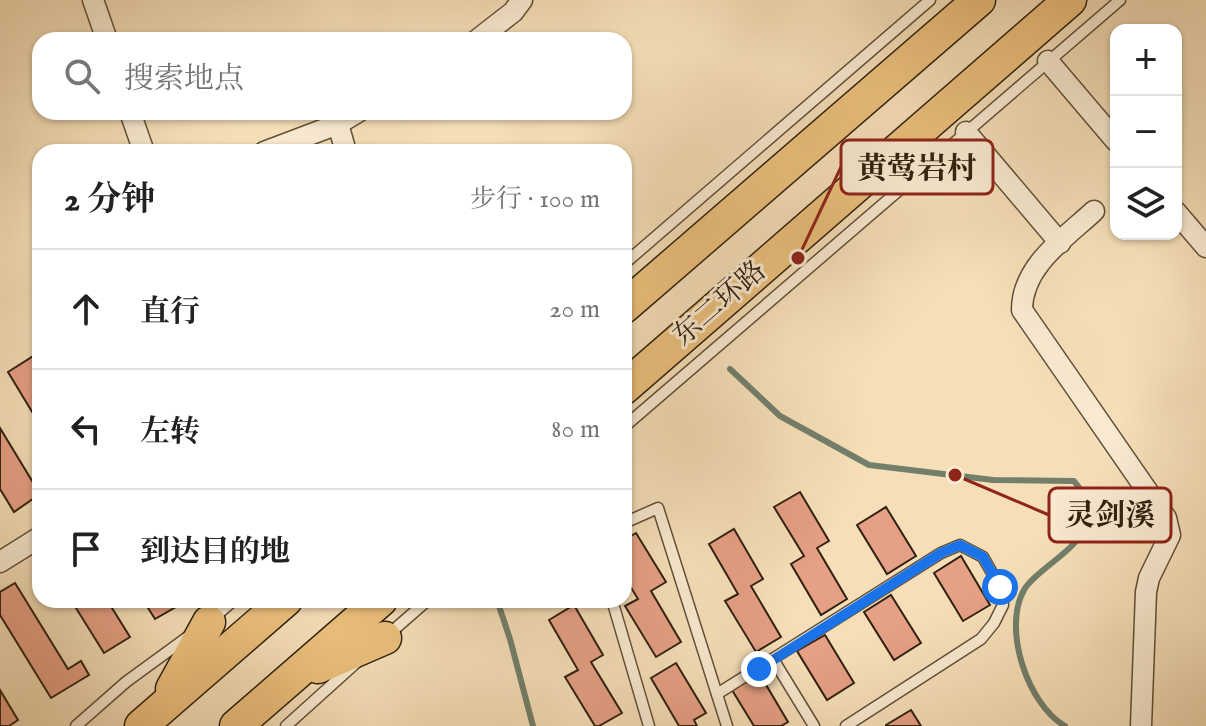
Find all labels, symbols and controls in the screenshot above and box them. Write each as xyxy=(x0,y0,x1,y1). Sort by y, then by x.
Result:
map controls xyxy=(1110,24,1182,240)
button: + xyxy=(1110,24,1182,96)
search box xyxy=(32,32,632,120)
icon: search xyxy=(60,54,104,98)
text: 搜索地点 xyxy=(124,61,244,99)
button: − xyxy=(1110,96,1182,168)
callout: 黄莺岩村 xyxy=(841,140,993,194)
text: 黄莺岩村 xyxy=(857,151,977,189)
button: layers xyxy=(1110,168,1182,240)
text: 2 分钟 xyxy=(64,179,155,222)
text: 步行 · 100 m xyxy=(470,183,600,216)
street label: 东二环路 xyxy=(666,254,774,354)
icon: ahead xyxy=(64,287,108,331)
text: 20 m xyxy=(549,293,600,326)
text: 直行 xyxy=(140,294,200,332)
icon: left xyxy=(64,407,108,451)
text: 80 m xyxy=(551,413,600,446)
text: 左转 xyxy=(140,414,200,452)
callout: 灵剑溪 xyxy=(1049,488,1171,542)
text: 灵剑溪 xyxy=(1065,498,1155,536)
icon: arrive xyxy=(64,527,108,571)
text: 到达目的地 xyxy=(140,534,290,572)
route start xyxy=(982,569,1018,605)
route end xyxy=(741,651,777,687)

